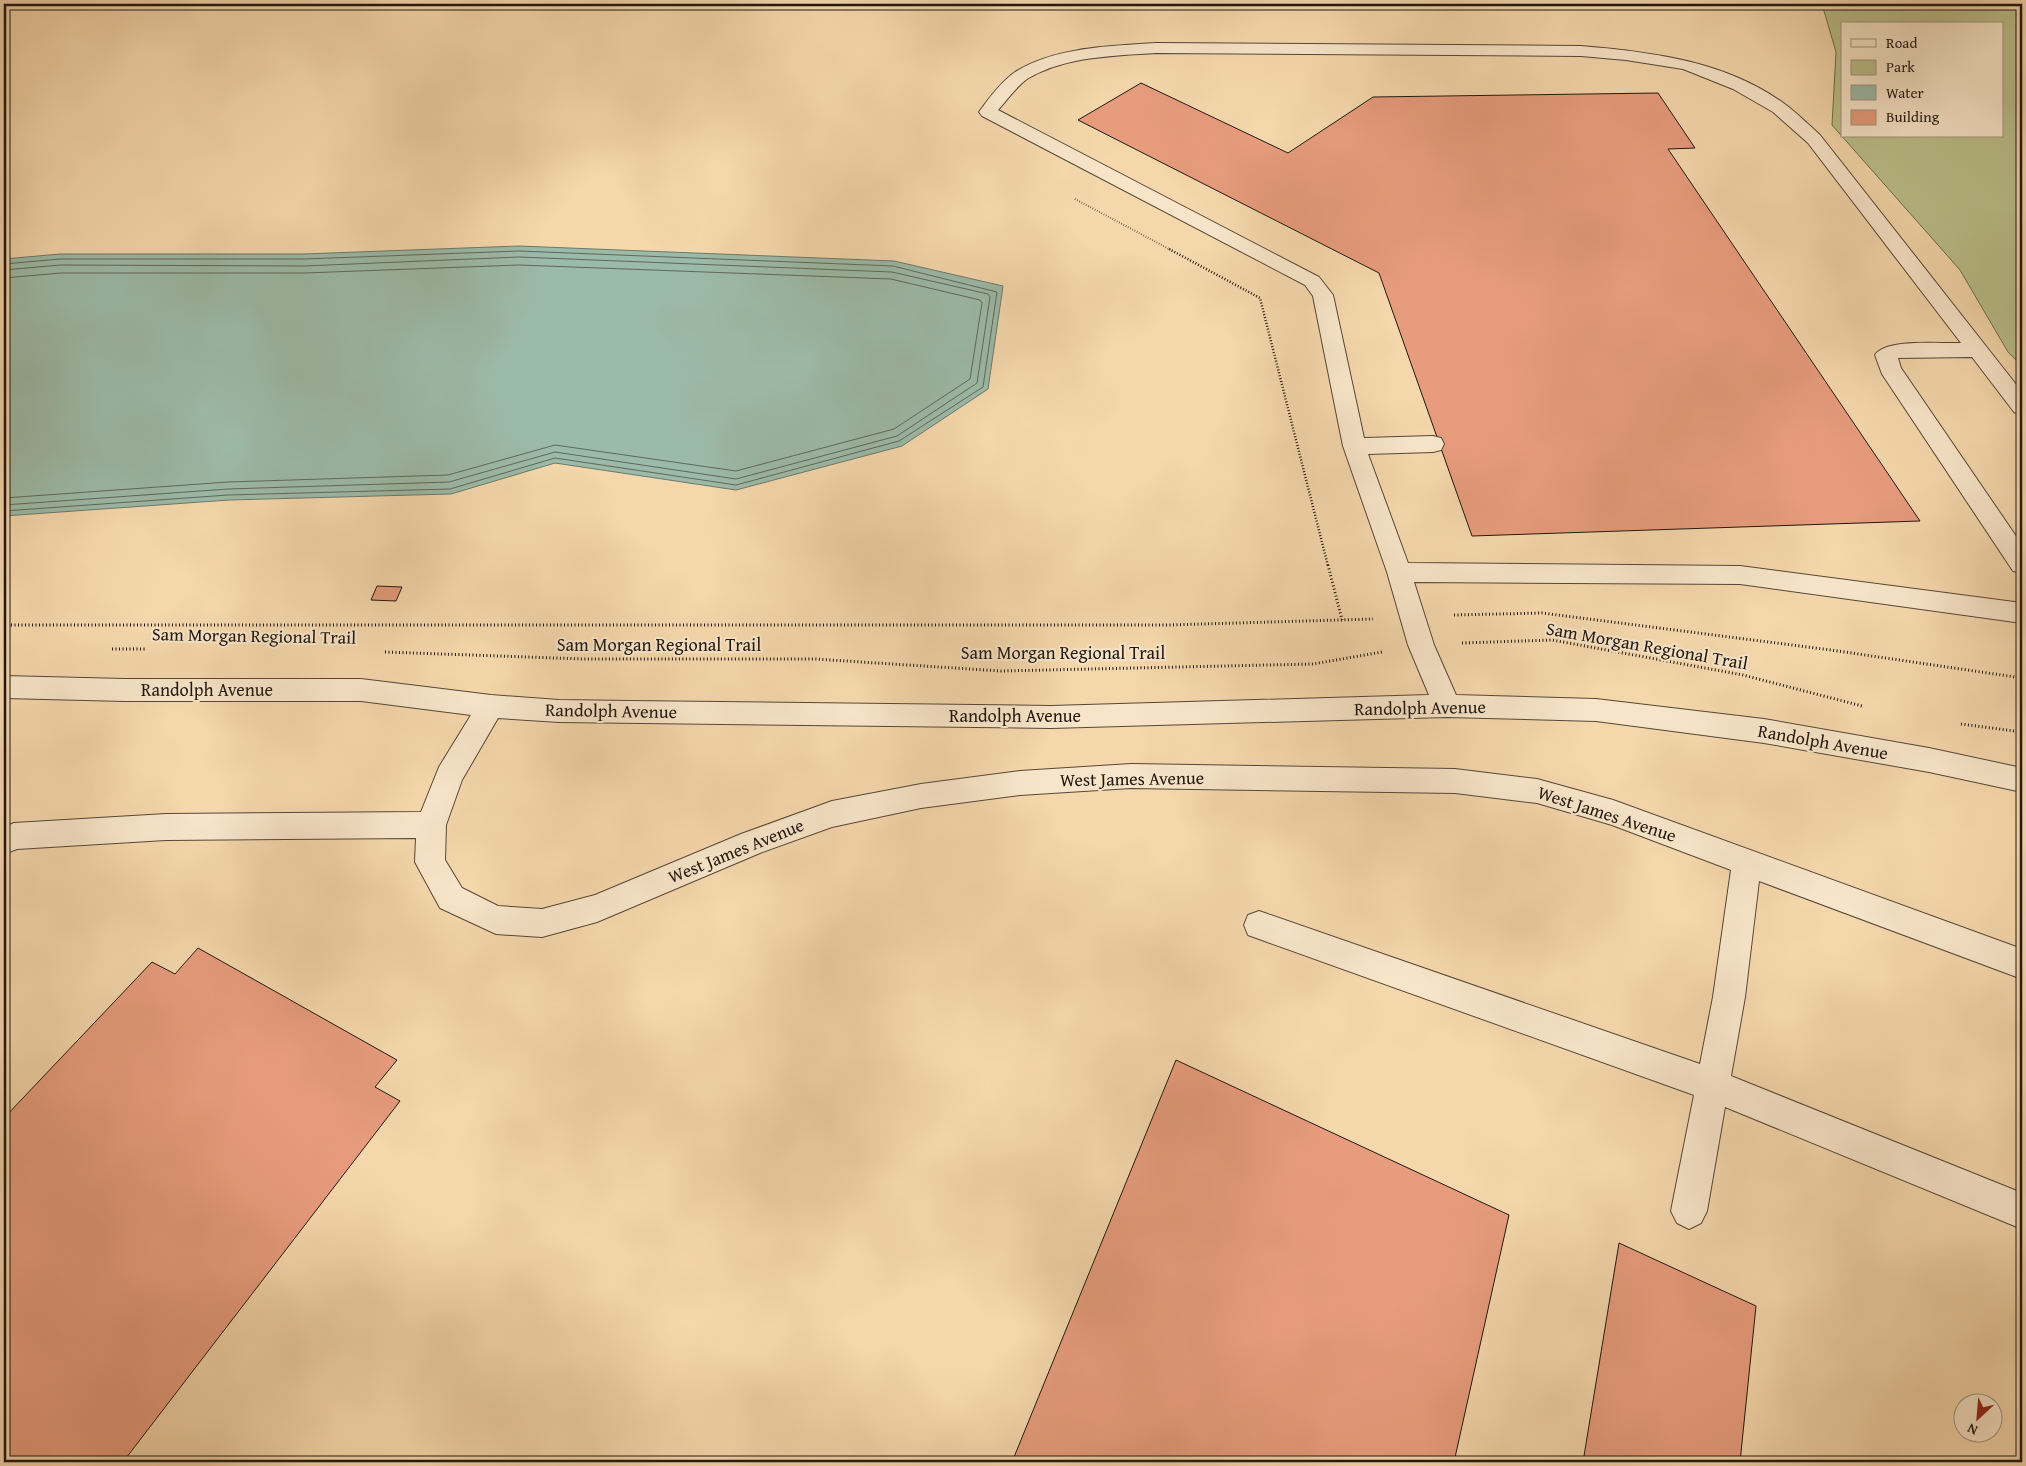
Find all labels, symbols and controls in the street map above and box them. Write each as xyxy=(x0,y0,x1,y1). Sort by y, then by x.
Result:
legend xyxy=(1841,22,2004,138)
text: Road xyxy=(1886,32,1917,53)
text: Park xyxy=(1886,56,1915,77)
text: Water xyxy=(1886,82,1924,103)
text: Building xyxy=(1886,106,1940,127)
street label: Sam Morgan Regional Trail xyxy=(1544,614,1750,677)
street label: Sam Morgan Regional Trail xyxy=(152,620,356,651)
street label: Sam Morgan Regional Trail xyxy=(557,631,761,658)
street label: Sam Morgan Regional Trail xyxy=(961,639,1165,666)
street label: Randolph Avenue xyxy=(141,676,273,703)
street label: Randolph Avenue xyxy=(1354,693,1486,722)
street label: Randolph Avenue xyxy=(545,696,677,725)
street label: Randolph Avenue xyxy=(949,702,1081,729)
street label: Randolph Avenue xyxy=(1756,717,1890,766)
street label: West James Avenue xyxy=(1060,764,1204,793)
street label: West James Avenue xyxy=(1534,778,1680,849)
street label: West James Avenue xyxy=(664,811,808,890)
north arrow xyxy=(1954,1394,2004,1444)
text: N xyxy=(1963,1418,1981,1441)

